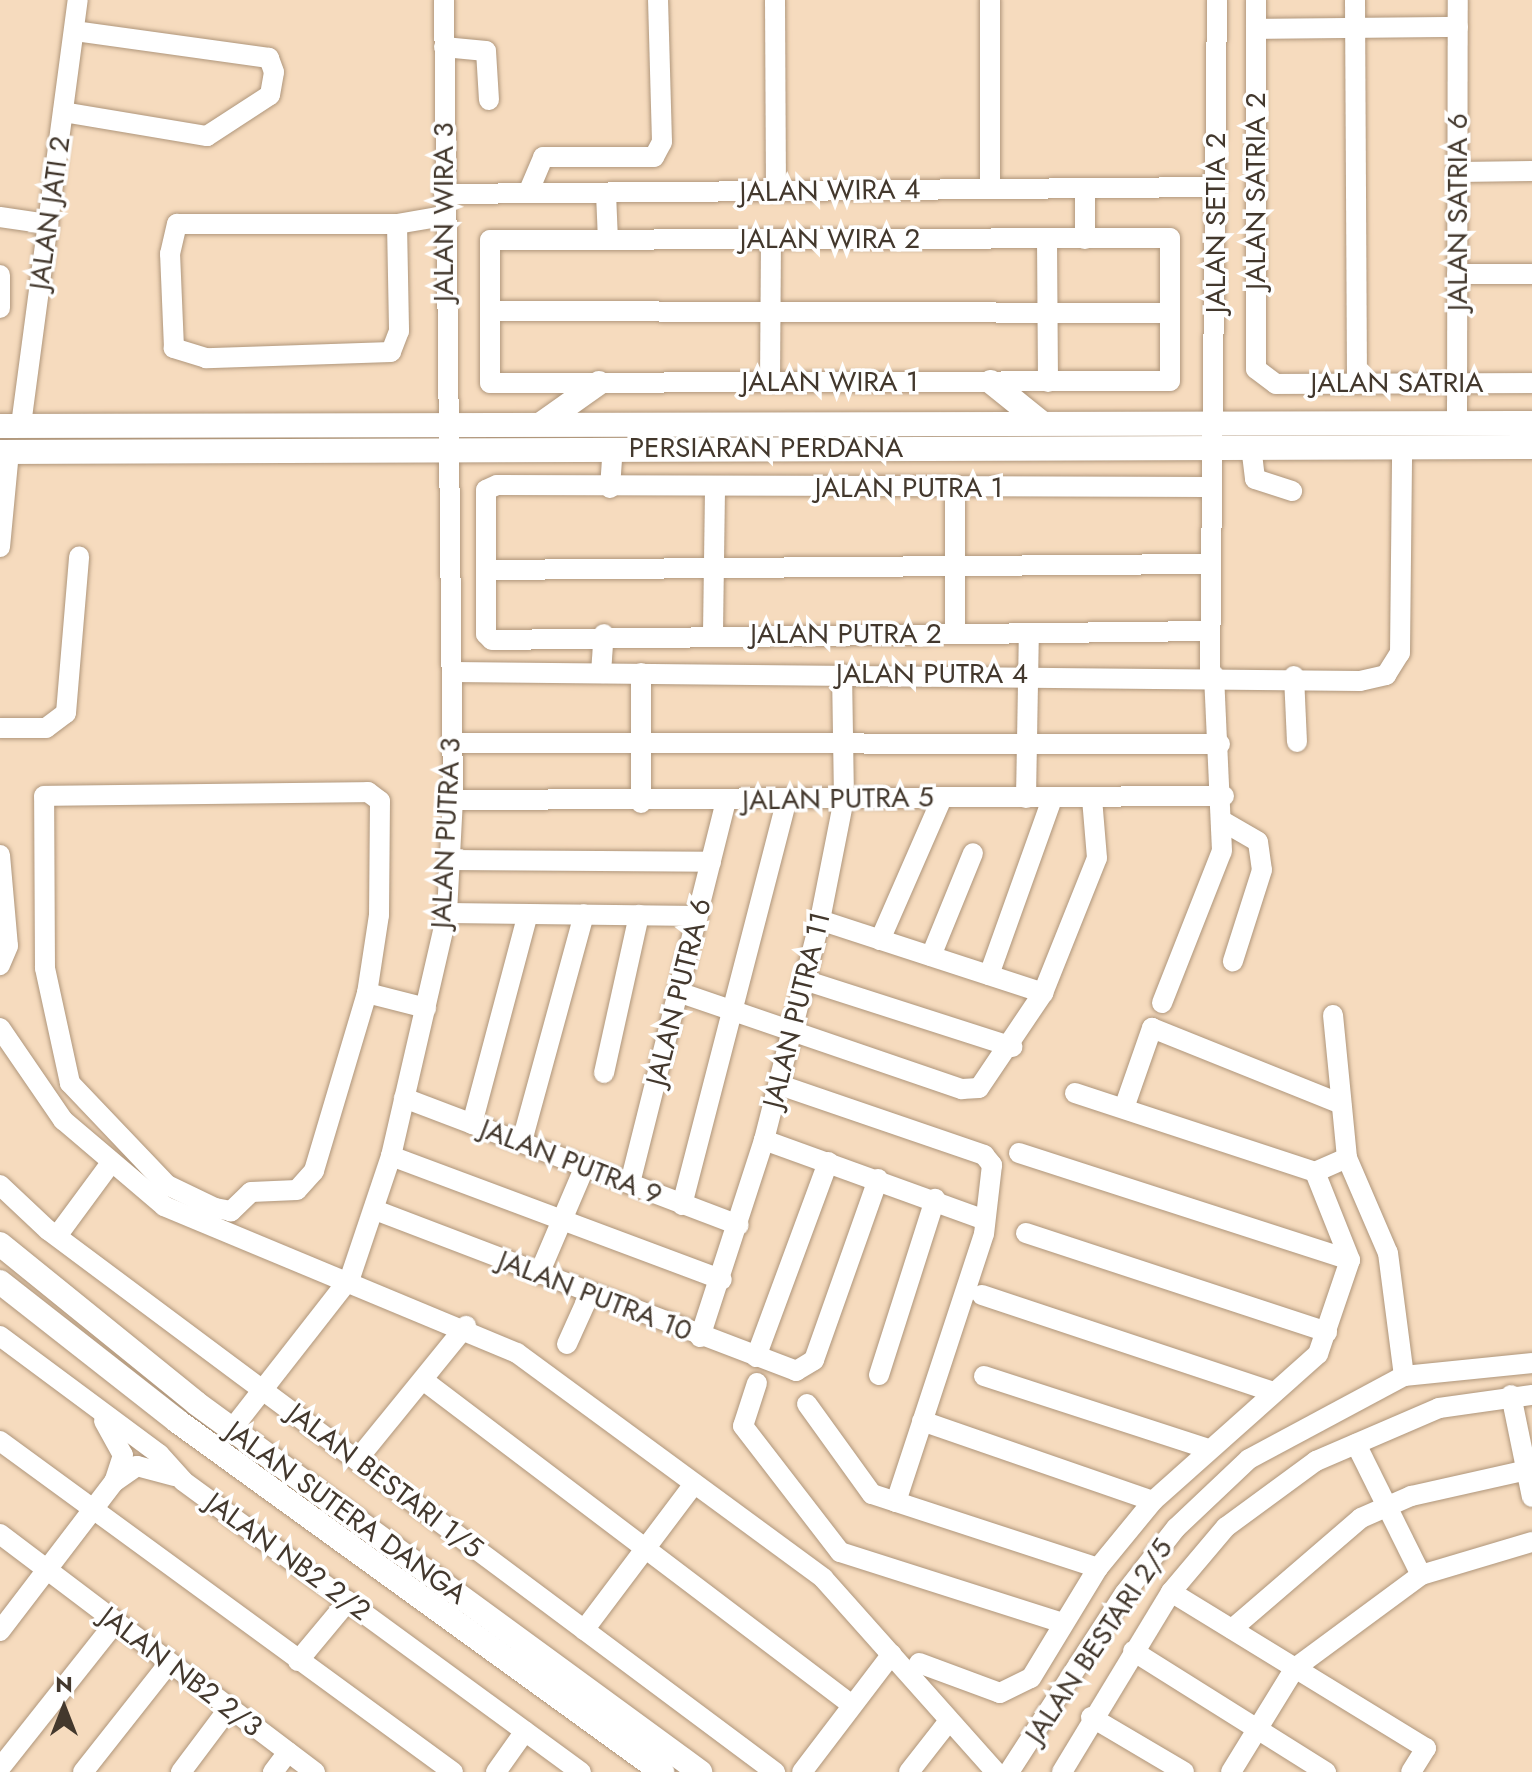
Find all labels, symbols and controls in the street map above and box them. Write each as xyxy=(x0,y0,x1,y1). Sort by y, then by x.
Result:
street label: JALAN SATRIA 2 xyxy=(1239,92,1273,290)
street label: JALAN SATRIA 6 xyxy=(1441,113,1475,311)
street label: JALAN WIRA 3 xyxy=(427,122,461,302)
street label: JALAN SETIA 2 xyxy=(1199,133,1233,313)
street label: JALAN JATI 2 xyxy=(23,134,77,292)
street label: JALAN WIRA 4 xyxy=(739,173,921,209)
street label: JALAN WIRA 2 xyxy=(740,222,920,256)
street label: JALAN WIRA 1 xyxy=(742,365,918,399)
street label: JALAN SATRIA xyxy=(1310,366,1484,400)
street label: PERSIARAN PERDANA xyxy=(629,431,903,465)
street label: JALAN PUTRA 1 xyxy=(815,471,1003,505)
street label: JALAN PUTRA 2 xyxy=(750,617,942,651)
street label: JALAN PUTRA 4 xyxy=(836,657,1028,691)
street label: JALAN PUTRA 3 xyxy=(424,737,468,929)
street label: JALAN PUTRA 5 xyxy=(742,781,934,817)
street label: JALAN PUTRA 6 xyxy=(639,895,719,1089)
street label: JALAN PUTRA 11 xyxy=(756,908,838,1112)
street label: JALAN PUTRA 9 xyxy=(475,1112,667,1212)
street label: JALAN PUTRA 10 xyxy=(493,1244,697,1348)
street label: JALAN BESTARI 1/5 xyxy=(281,1397,489,1565)
street label: JALAN SUTERA DANGA xyxy=(219,1415,473,1611)
street label: JALAN NB2 2/2 xyxy=(199,1486,377,1628)
street label: JALAN BESTARI 2/5 xyxy=(1018,1532,1180,1750)
street label: JALAN NB2 2/3 xyxy=(93,1600,269,1744)
north arrow xyxy=(24,1668,104,1748)
text: N xyxy=(55,1668,73,1700)

